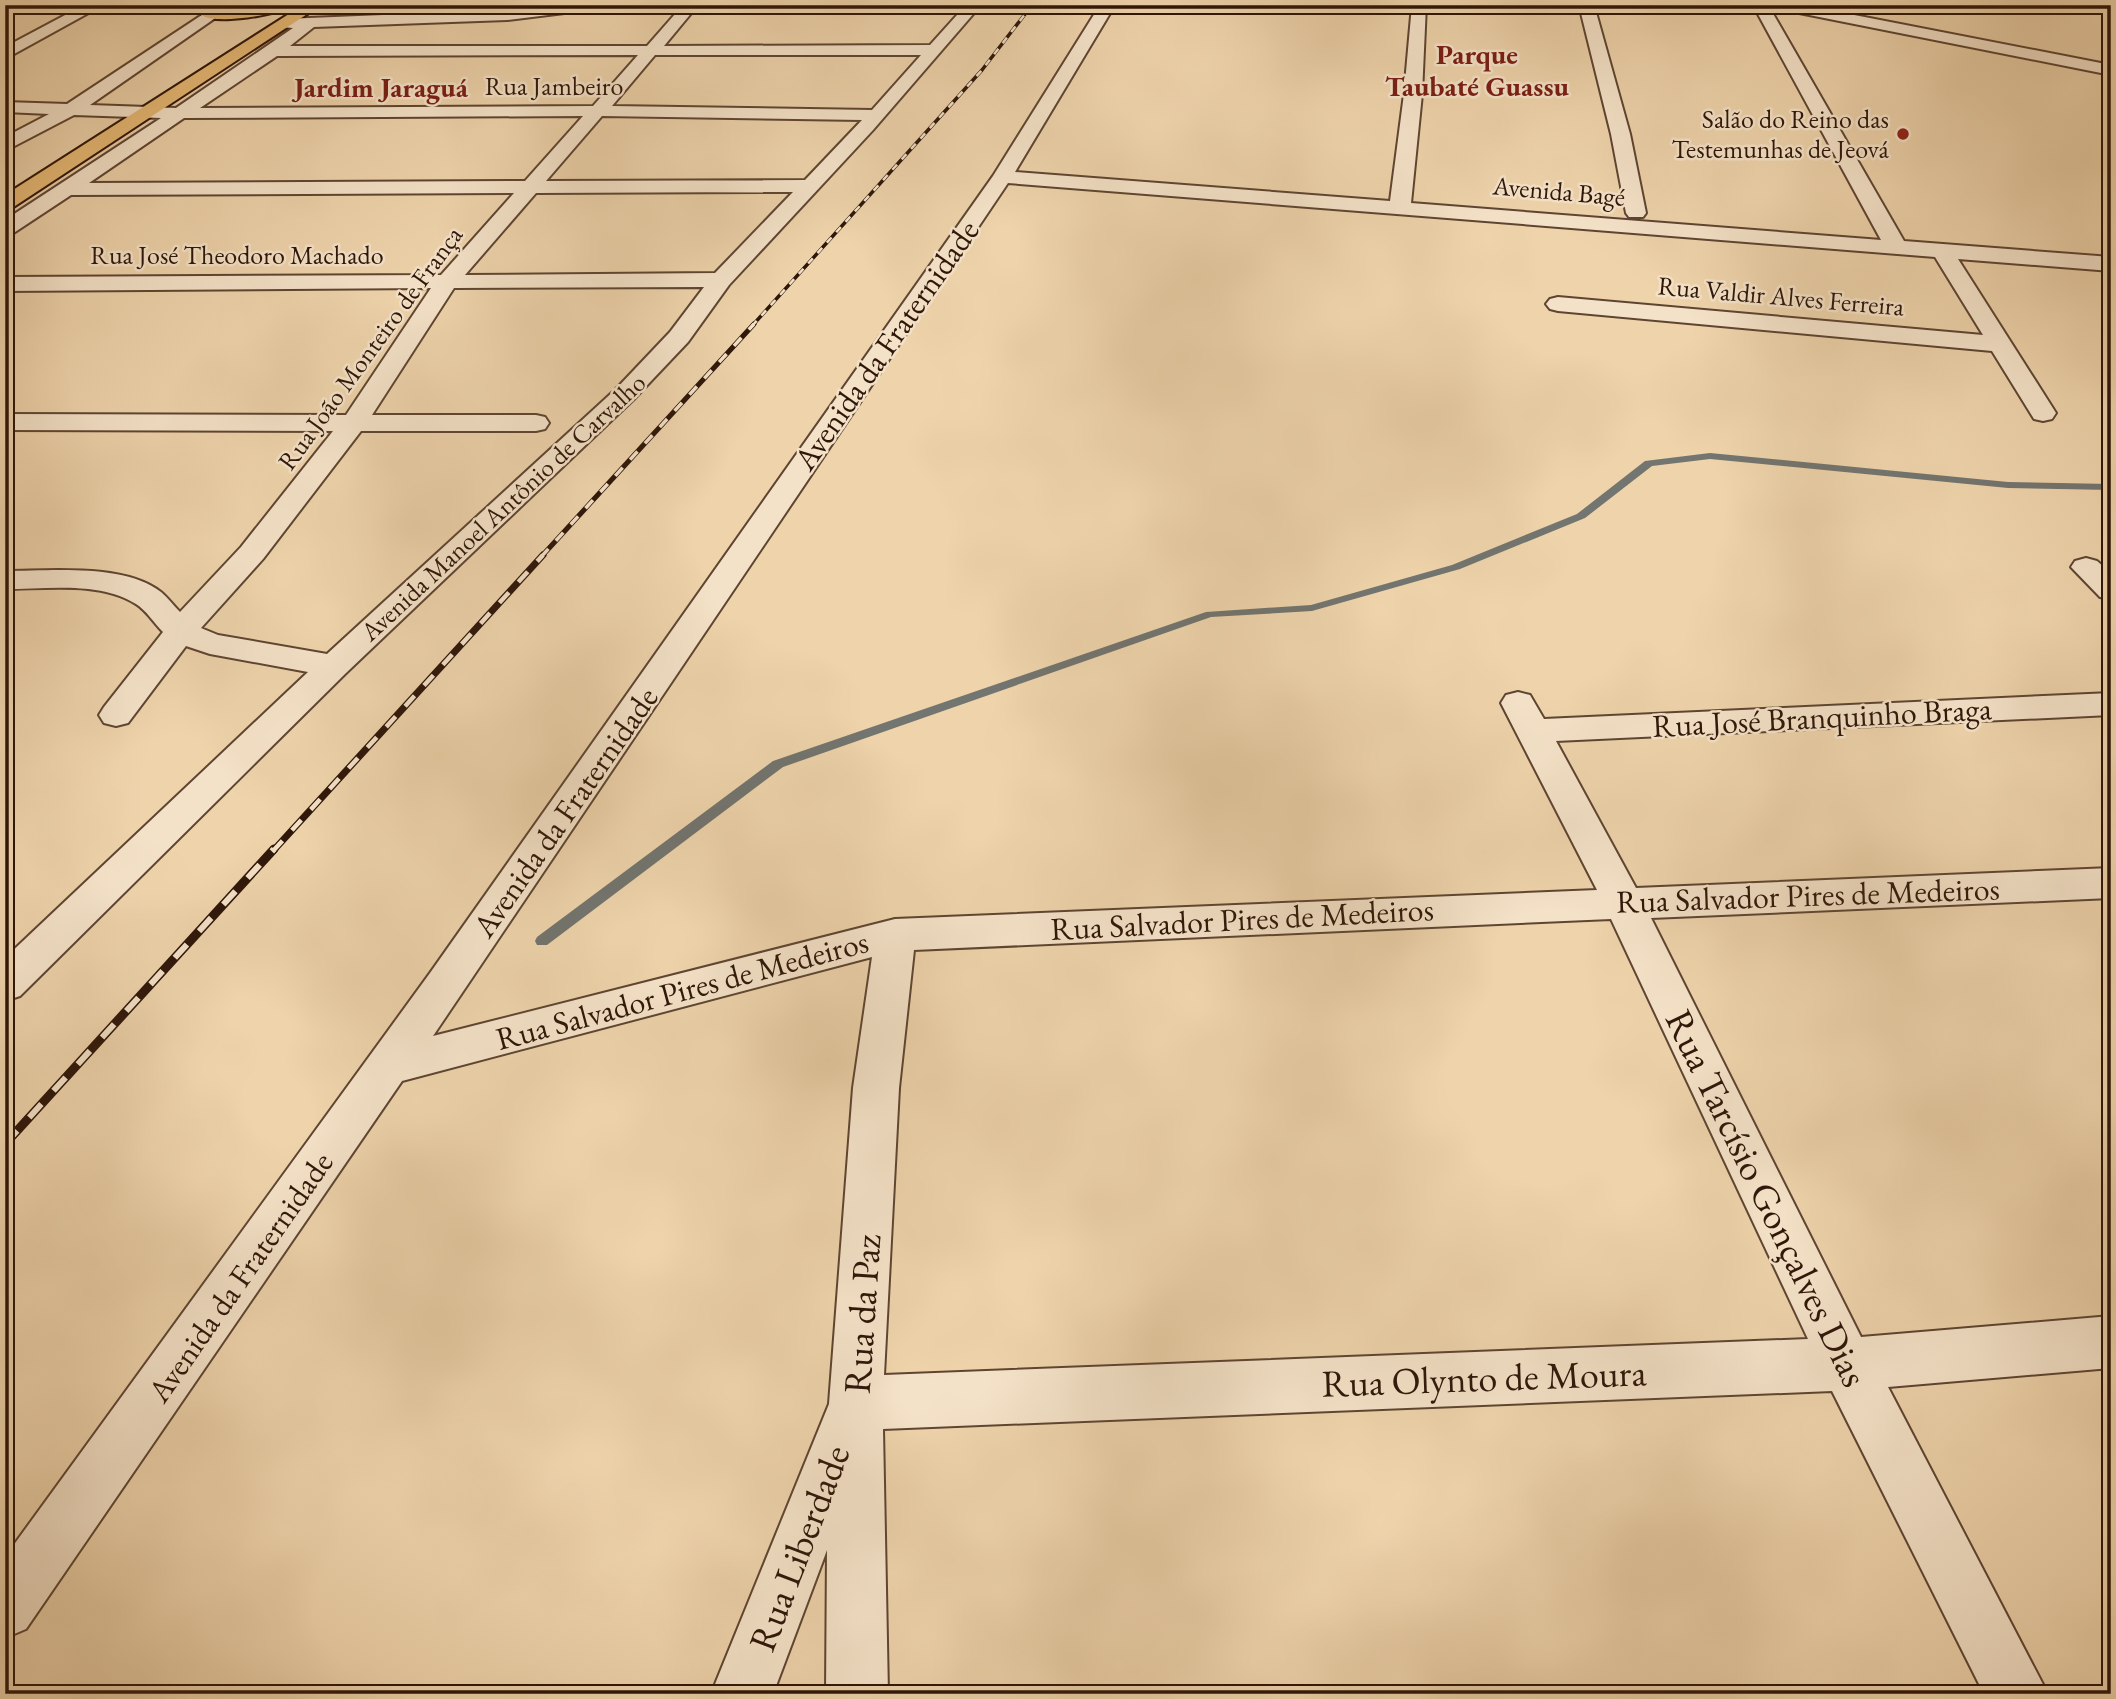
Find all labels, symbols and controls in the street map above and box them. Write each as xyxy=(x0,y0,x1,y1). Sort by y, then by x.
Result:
district label: Parque Taubaté Guassu xyxy=(1385,36,1569,104)
district label: Jardim Jaraguá xyxy=(291,69,469,105)
street label: Rua Jambeiro xyxy=(485,69,623,103)
place label: Salão do Reino das Testemunhas de Jeová xyxy=(1671,102,1890,166)
marker: Salão do Reino das Testemunhas de Jeová xyxy=(1895,126,1911,142)
street label: Avenida Bagé xyxy=(1490,168,1627,214)
street label: Avenida da Fraternidade xyxy=(783,212,988,479)
street label: Rua João Monteiro de França xyxy=(270,219,470,477)
street label: Rua José Theodoro Machado xyxy=(90,238,384,272)
street label: Rua Valdir Alves Ferreira xyxy=(1656,268,1906,324)
street label: Avenida Manoel Antônio de Carvalho xyxy=(352,366,653,649)
street label: Avenida da Fraternidade xyxy=(462,679,667,946)
street label: Rua José Branquinho Braga xyxy=(1651,687,1993,747)
street label: Rua Salvador Pires de Medeiros xyxy=(1615,867,2001,923)
street label: Rua Salvador Pires de Medeiros xyxy=(1049,888,1435,950)
street label: Rua Salvador Pires de Medeiros xyxy=(491,920,873,1060)
street label: Rua Tarcísio Gonçalves Dias xyxy=(1655,1001,1880,1394)
street label: Avenida da Fraternidade xyxy=(137,1144,342,1411)
street label: Rua da Paz xyxy=(831,1232,892,1395)
street label: Rua Olynto de Moura xyxy=(1321,1347,1648,1408)
street label: Rua Liberdade xyxy=(737,1438,860,1658)

